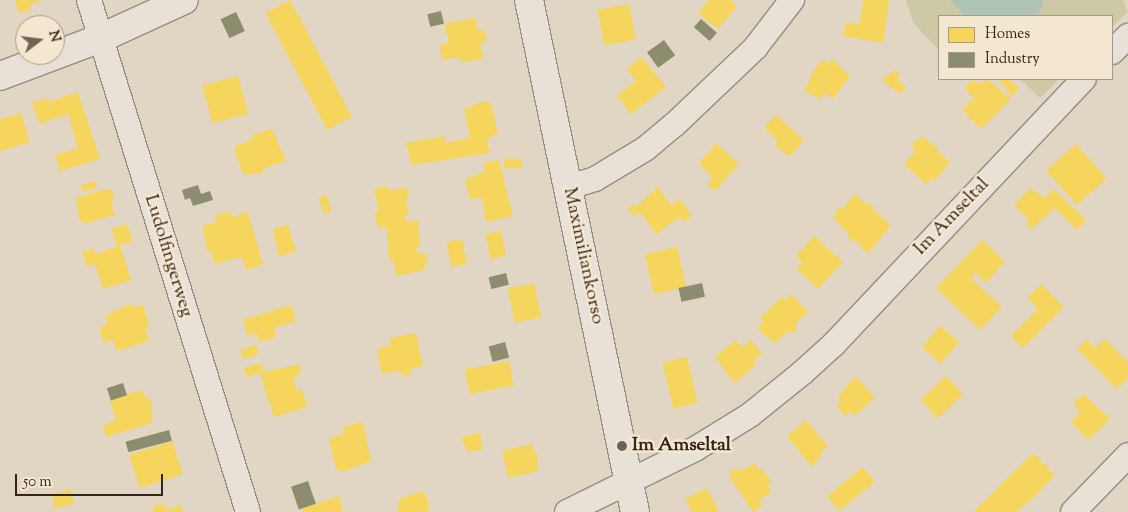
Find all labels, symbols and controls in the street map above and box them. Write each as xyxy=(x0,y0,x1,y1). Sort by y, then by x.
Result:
north arrow xyxy=(15,15,65,65)
legend xyxy=(938,15,1113,80)
text: Homes xyxy=(985,24,1030,45)
text: N xyxy=(42,28,65,44)
text: Industry xyxy=(985,49,1040,70)
street label: Im Amseltal xyxy=(909,173,995,261)
street label: Maximiliankorso xyxy=(557,186,609,326)
street label: Ludolfingerweg xyxy=(139,192,197,320)
place label: Im Amseltal xyxy=(632,435,731,457)
marker: Im Amseltal xyxy=(616,440,628,452)
scale bar xyxy=(18,464,165,496)
text: 50 m xyxy=(23,472,52,493)

